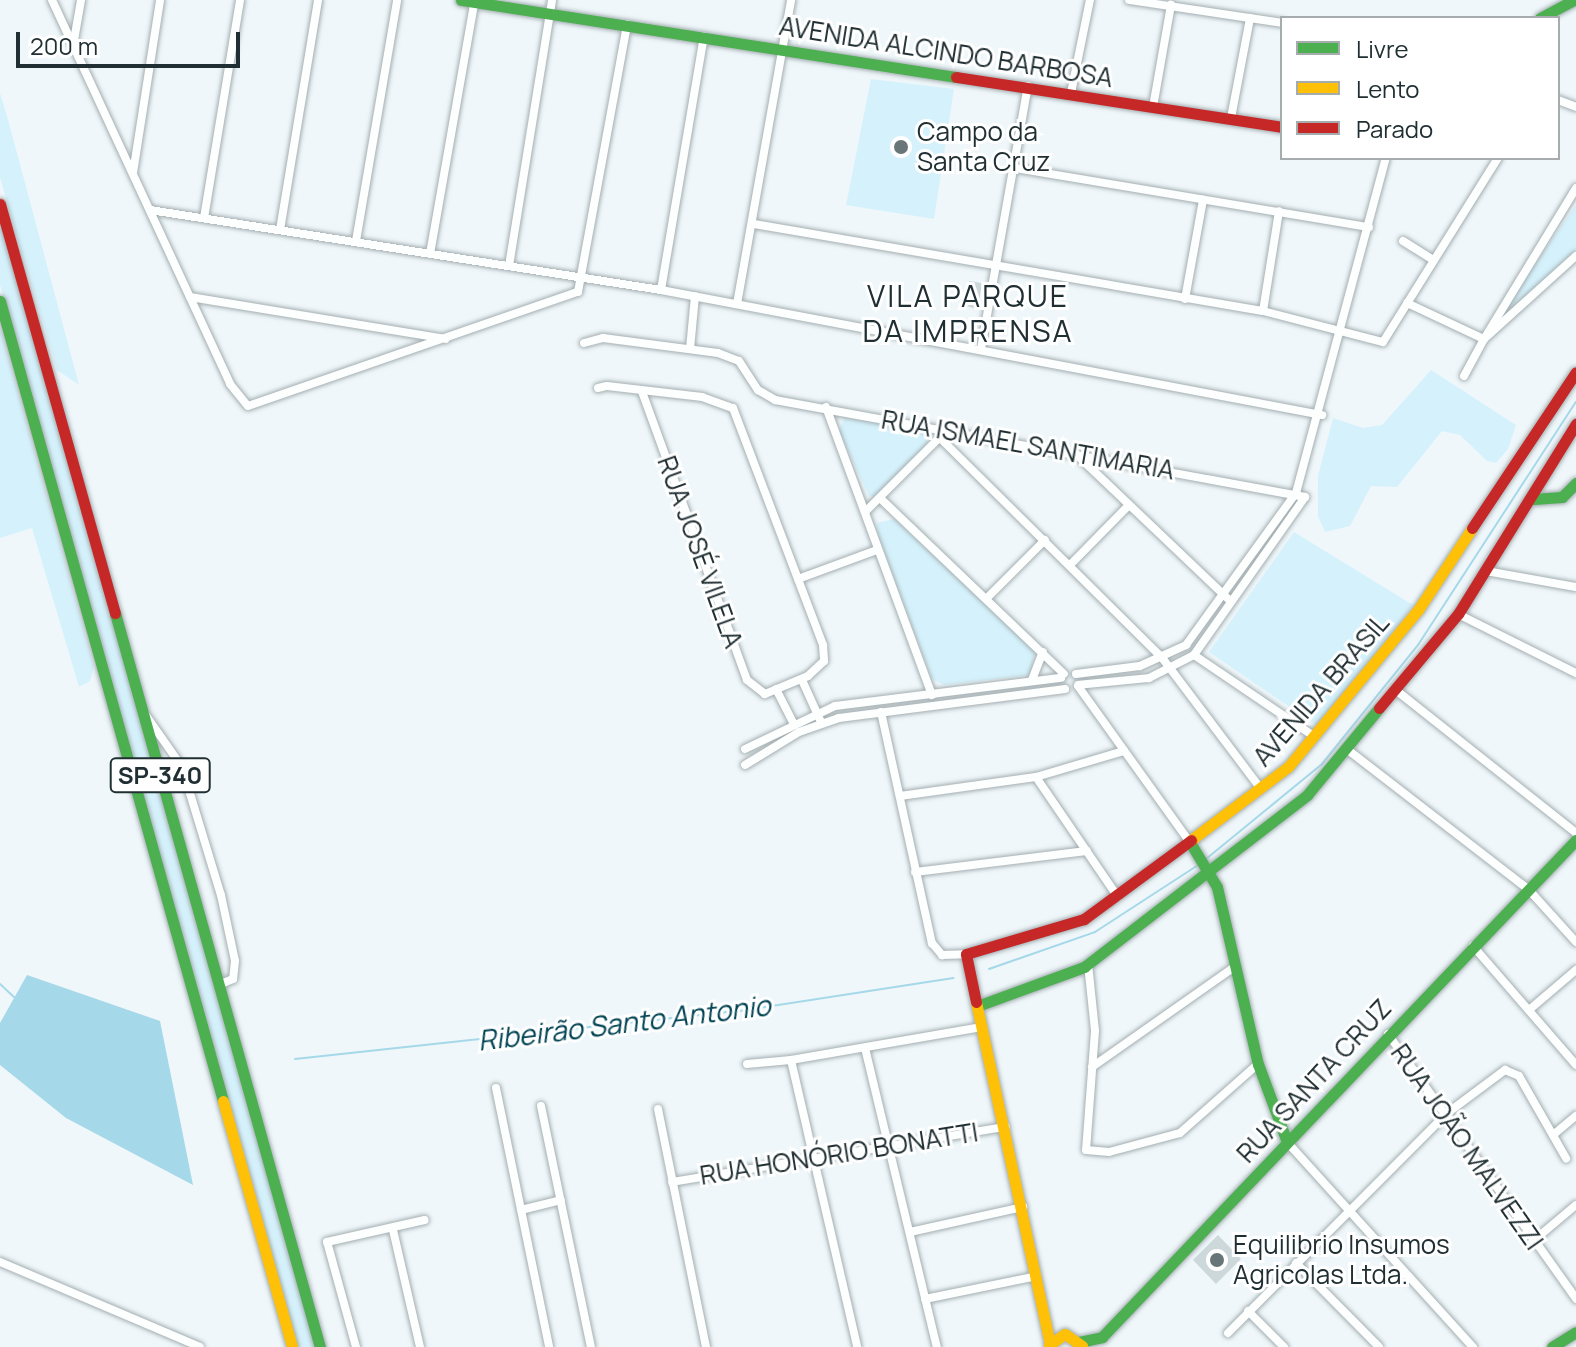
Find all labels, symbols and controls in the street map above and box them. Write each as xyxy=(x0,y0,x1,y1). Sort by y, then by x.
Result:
street label: AVENIDA ALCINDO BARBOSA xyxy=(777,10,1115,94)
scale bar xyxy=(20,16,244,66)
legend xyxy=(1280,16,1560,160)
text: 200 m xyxy=(30,29,98,62)
text: Livre xyxy=(1356,32,1409,65)
text: Lento xyxy=(1356,72,1420,105)
text: Parado xyxy=(1356,112,1433,145)
place label: Campo da Santa Cruz xyxy=(917,116,1050,178)
marker: Campo da Santa Cruz xyxy=(892,138,910,156)
district label: VILA PARQUE DA IMPRENSA xyxy=(863,278,1073,348)
street label: RUA ISMAEL SANTIMARIA xyxy=(878,404,1178,486)
street label: RUA JOSÉ VILELA xyxy=(651,452,749,652)
street label: AVENIDA BRASIL xyxy=(1246,608,1396,772)
road number: SP-340 xyxy=(108,755,212,795)
water label: Ribeirão Santo Antonio xyxy=(476,987,772,1057)
street label: RUA SANTA CRUZ xyxy=(1230,993,1398,1169)
street label: RUA JOÃO MALVEZZI xyxy=(1384,1038,1550,1256)
street label: RUA HONÓRIO BONATTI xyxy=(698,1117,980,1191)
place label: Equilibrio Insumos Agricolas Ltda. xyxy=(1233,1229,1450,1290)
marker: Equilibrio Insumos Agricolas Ltda. xyxy=(1208,1251,1226,1269)

